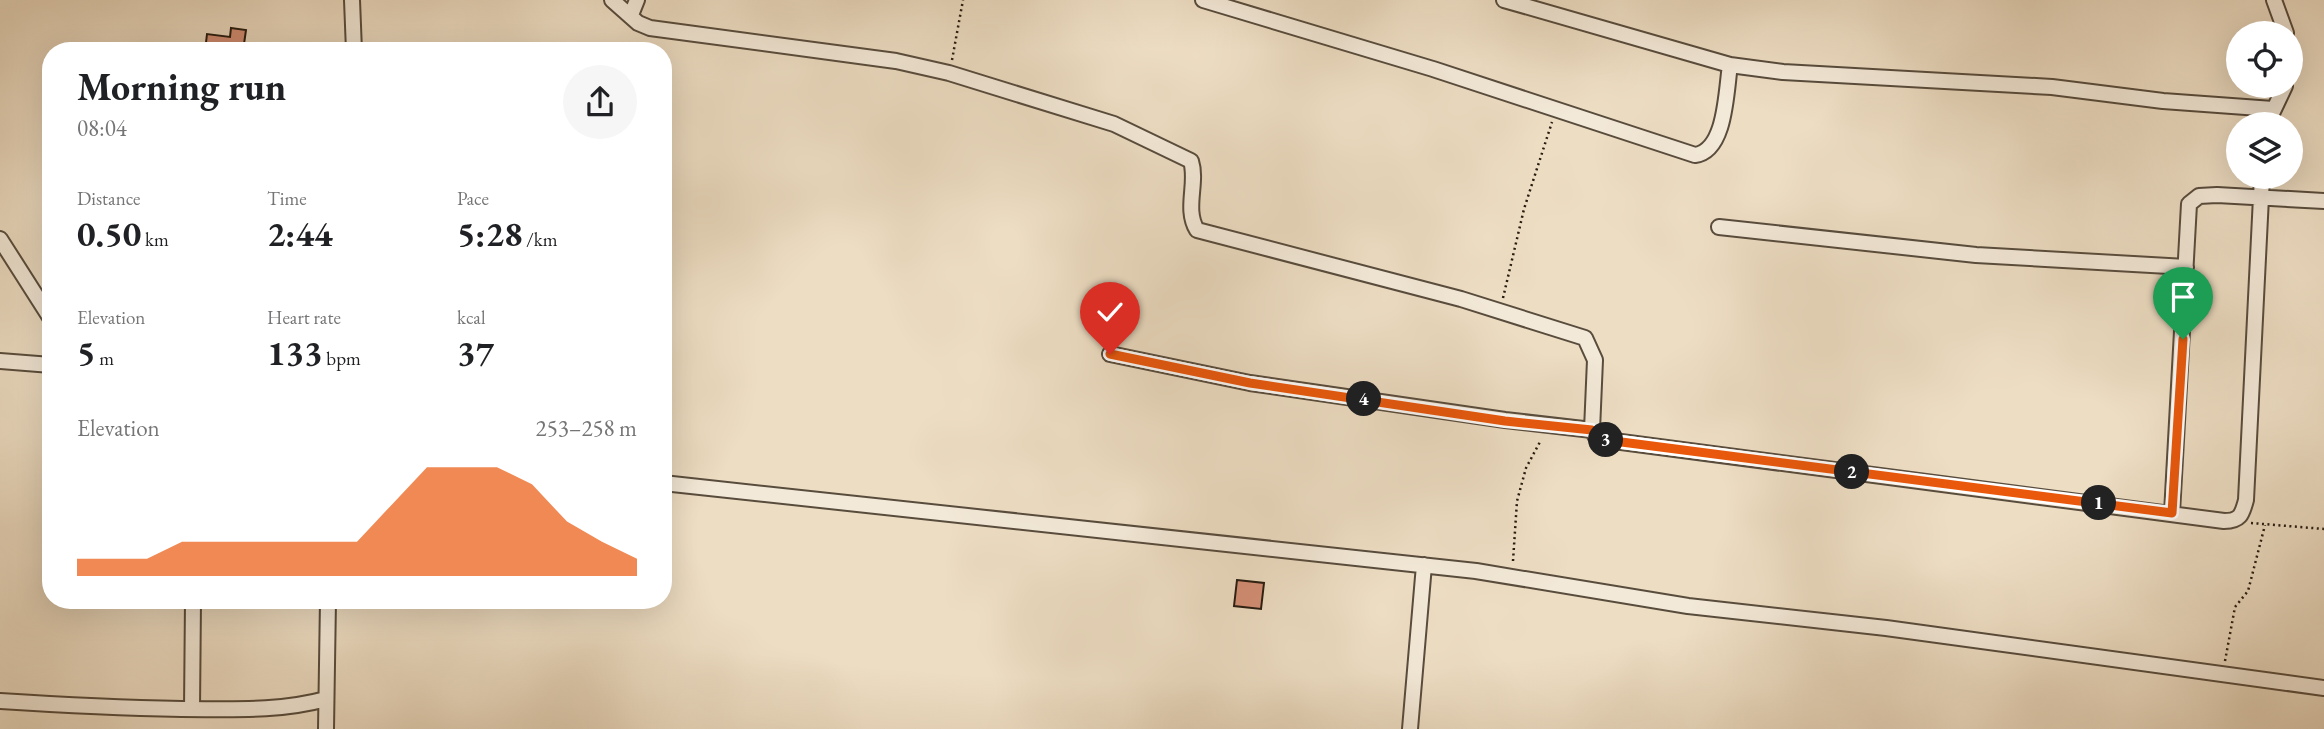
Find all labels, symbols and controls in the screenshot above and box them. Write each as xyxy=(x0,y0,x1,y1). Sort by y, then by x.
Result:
map controls xyxy=(2226,21,2303,189)
button: locate xyxy=(2226,21,2303,98)
text: Morning run xyxy=(77,62,286,111)
button: share xyxy=(563,65,637,139)
button: layers xyxy=(2226,112,2303,189)
text: 08:04 xyxy=(77,113,127,143)
text: Distance xyxy=(77,186,140,211)
text: Time xyxy=(267,186,307,211)
text: Pace xyxy=(457,186,489,211)
text: 0.50 xyxy=(77,211,141,256)
text: 2:44 xyxy=(267,211,332,256)
text: 5:28 xyxy=(457,211,522,256)
text: km xyxy=(141,227,169,252)
text: /km xyxy=(522,227,558,252)
pin xyxy=(2153,267,2213,339)
icon: arrive xyxy=(2164,278,2202,316)
pin xyxy=(1080,282,1140,354)
icon: check xyxy=(1091,293,1129,331)
text: Elevation xyxy=(77,305,145,330)
text: Heart rate xyxy=(267,305,341,330)
text: kcal xyxy=(457,305,486,330)
text: 5 xyxy=(77,330,96,375)
text: 133 xyxy=(267,330,323,375)
text: 37 xyxy=(457,330,494,375)
text: m xyxy=(96,346,114,371)
text: bpm xyxy=(323,346,361,371)
pin: 4 xyxy=(1346,382,1382,416)
text: 4 xyxy=(1358,386,1369,411)
text: Elevation xyxy=(77,413,160,443)
text: 253–258 m xyxy=(536,413,637,443)
pin: 3 xyxy=(1588,422,1624,458)
text: 3 xyxy=(1600,427,1611,452)
pin: 2 xyxy=(1834,454,1870,490)
text: 2 xyxy=(1846,459,1857,484)
pin: 1 xyxy=(2082,486,2116,520)
text: 1 xyxy=(2093,490,2104,515)

